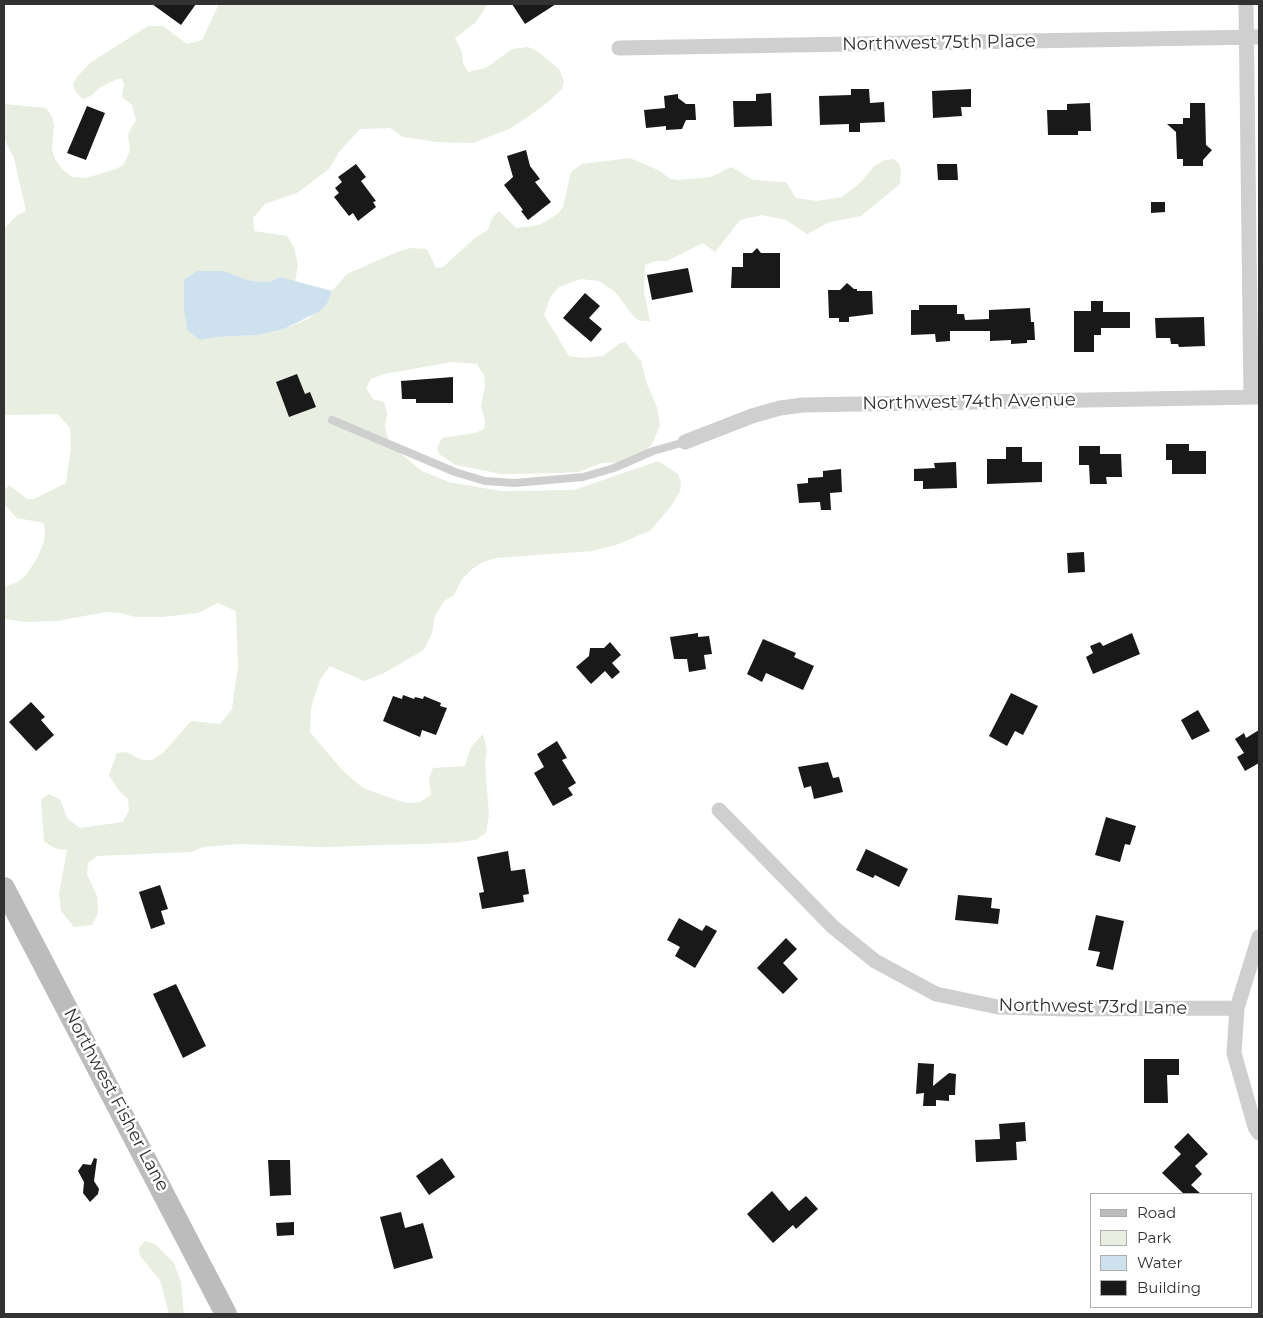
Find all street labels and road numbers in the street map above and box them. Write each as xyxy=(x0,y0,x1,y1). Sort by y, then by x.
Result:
street label: Northwest 75th Place xyxy=(842,31,1036,55)
street label: Northwest 74th Avenue xyxy=(862,389,1076,415)
street label: Northwest 73rd Lane xyxy=(998,995,1188,1019)
street label: Northwest Fisher Lane xyxy=(59,1005,173,1195)

